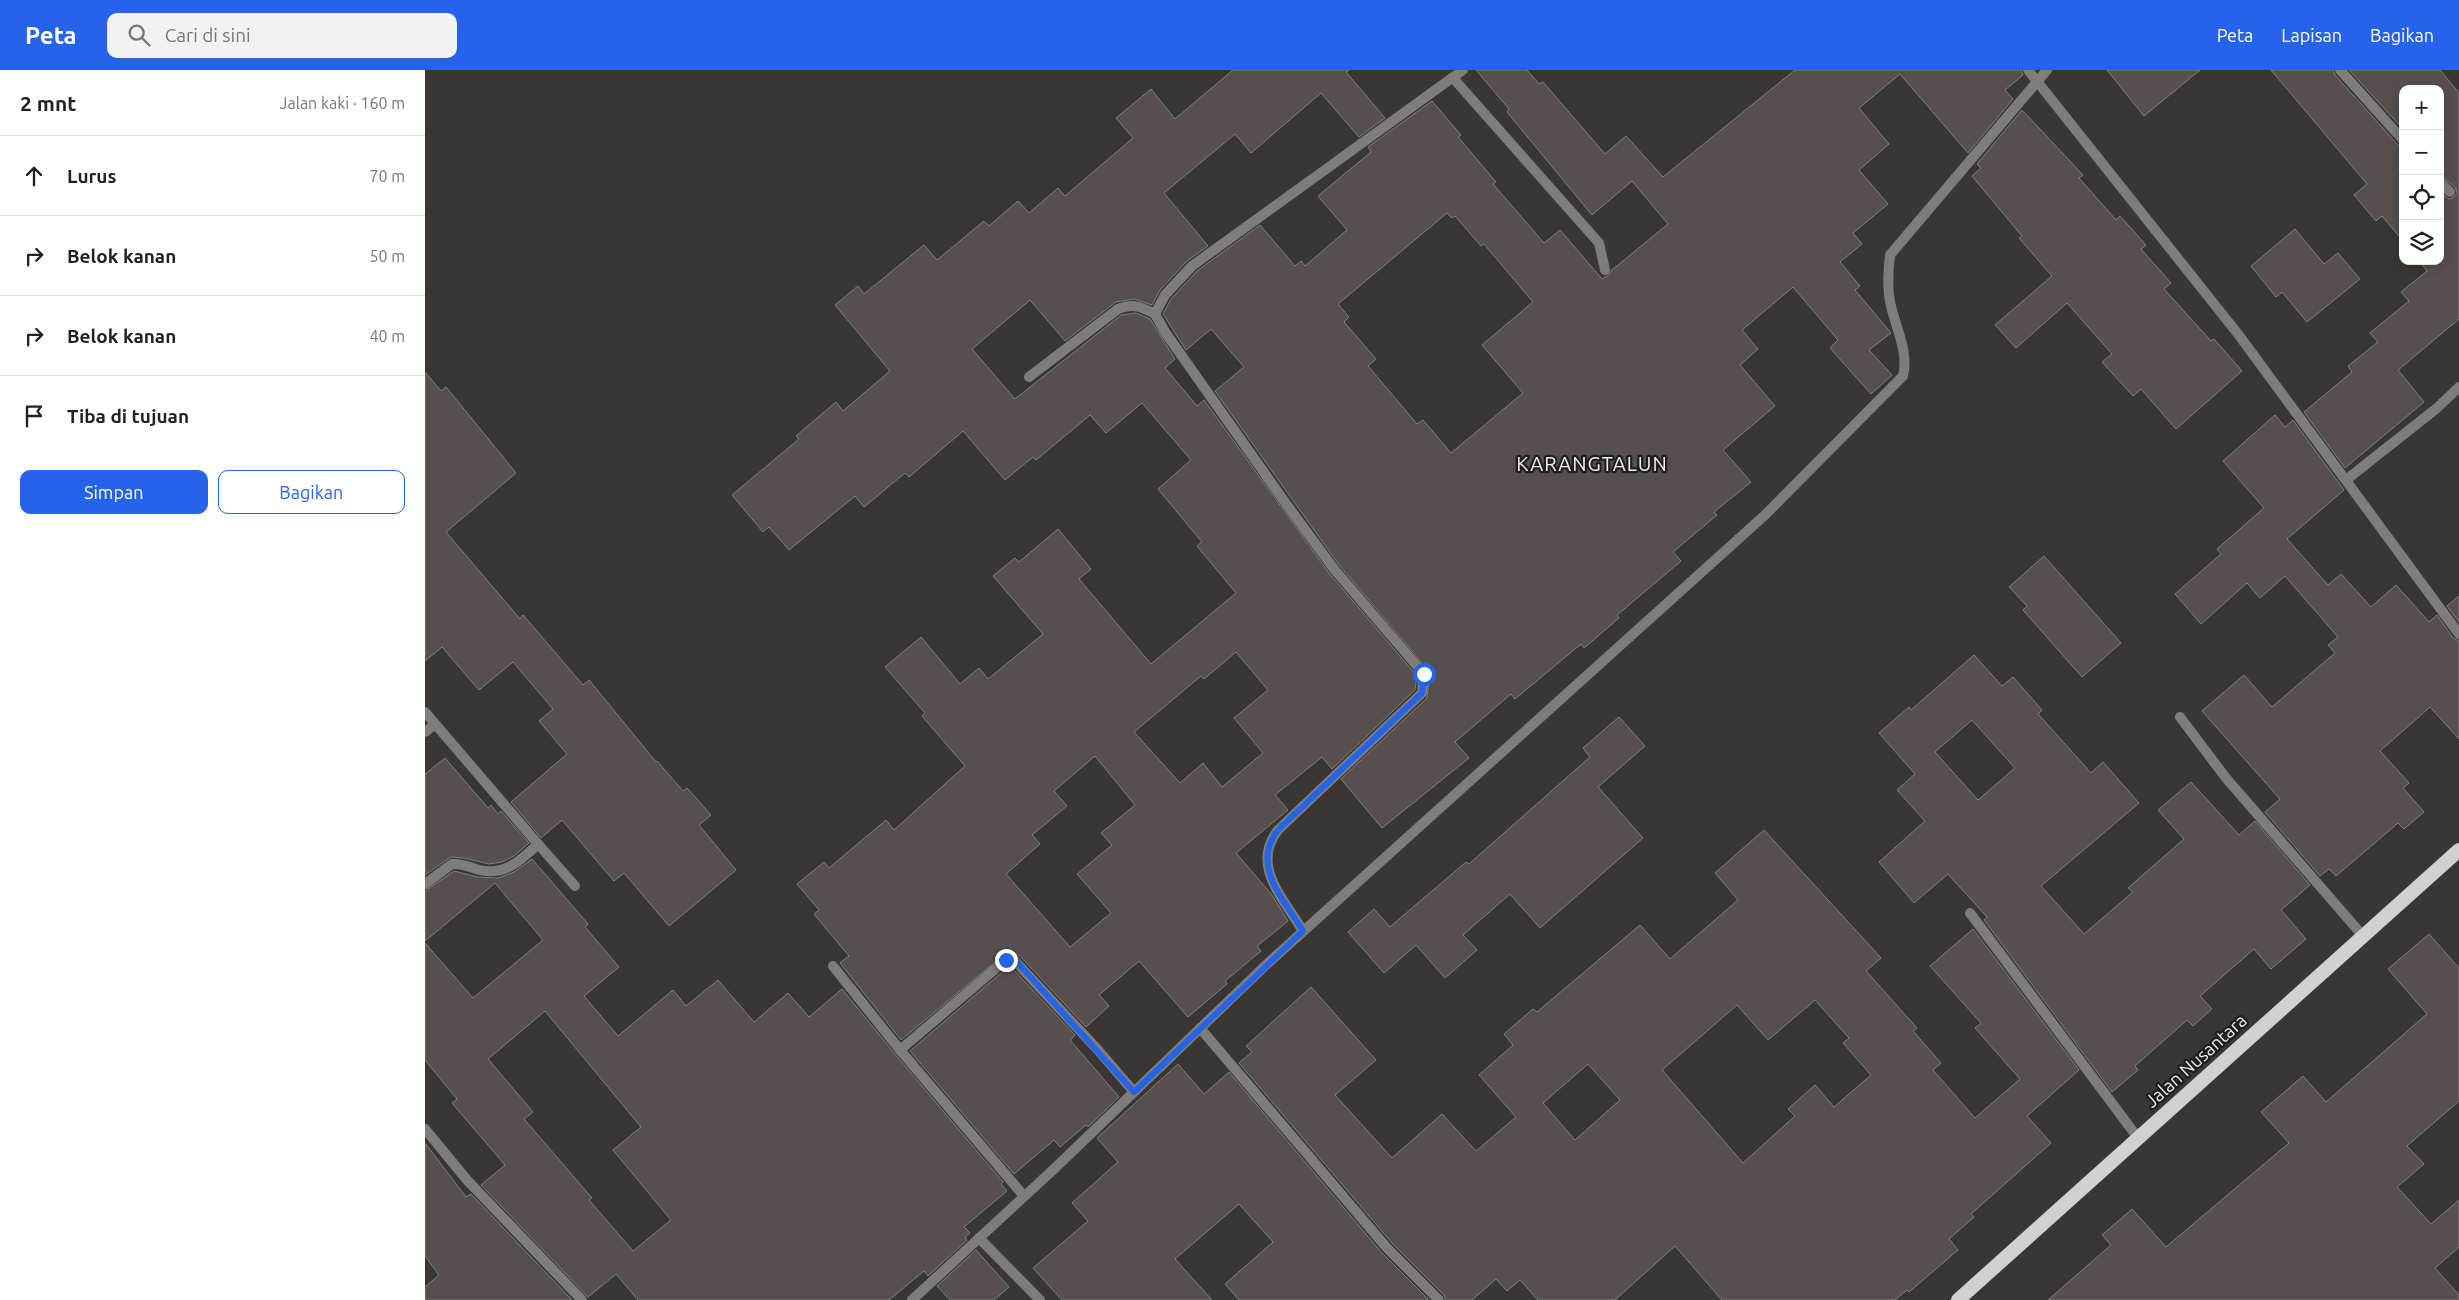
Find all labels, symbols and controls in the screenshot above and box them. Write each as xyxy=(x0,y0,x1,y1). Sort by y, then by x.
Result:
search box xyxy=(107,13,457,58)
icon: search xyxy=(125,21,153,49)
text: Peta xyxy=(25,22,77,49)
text: Cari di sini xyxy=(165,24,251,46)
text: Peta xyxy=(2217,25,2253,45)
text: Lapisan xyxy=(2281,25,2342,45)
text: Bagikan xyxy=(2370,25,2434,45)
map controls xyxy=(2399,85,2444,265)
button: + xyxy=(2399,85,2444,130)
text: 2 mnt xyxy=(20,91,76,115)
text: Jalan kaki · 160 m xyxy=(280,94,405,112)
button: − xyxy=(2399,130,2444,175)
icon: ahead xyxy=(20,162,48,190)
text: Lurus xyxy=(67,165,116,187)
text: 70 m xyxy=(369,167,405,185)
button: locate xyxy=(2399,175,2444,220)
button: layers xyxy=(2399,220,2444,265)
icon: right xyxy=(20,242,48,270)
text: Belok kanan xyxy=(67,245,176,267)
text: 50 m xyxy=(369,247,405,265)
icon: right xyxy=(20,322,48,350)
text: Belok kanan xyxy=(67,325,176,347)
text: 40 m xyxy=(369,327,405,345)
icon: arrive xyxy=(20,402,48,430)
text: Tiba di tujuan xyxy=(67,405,189,427)
district label: KARANGTALUN xyxy=(1516,452,1668,475)
button: Simpan xyxy=(20,470,208,514)
button: Bagikan xyxy=(218,470,405,514)
route start xyxy=(1413,663,1436,686)
route end xyxy=(995,949,1018,972)
street label: Jalan Nusantara xyxy=(2141,1010,2250,1111)

